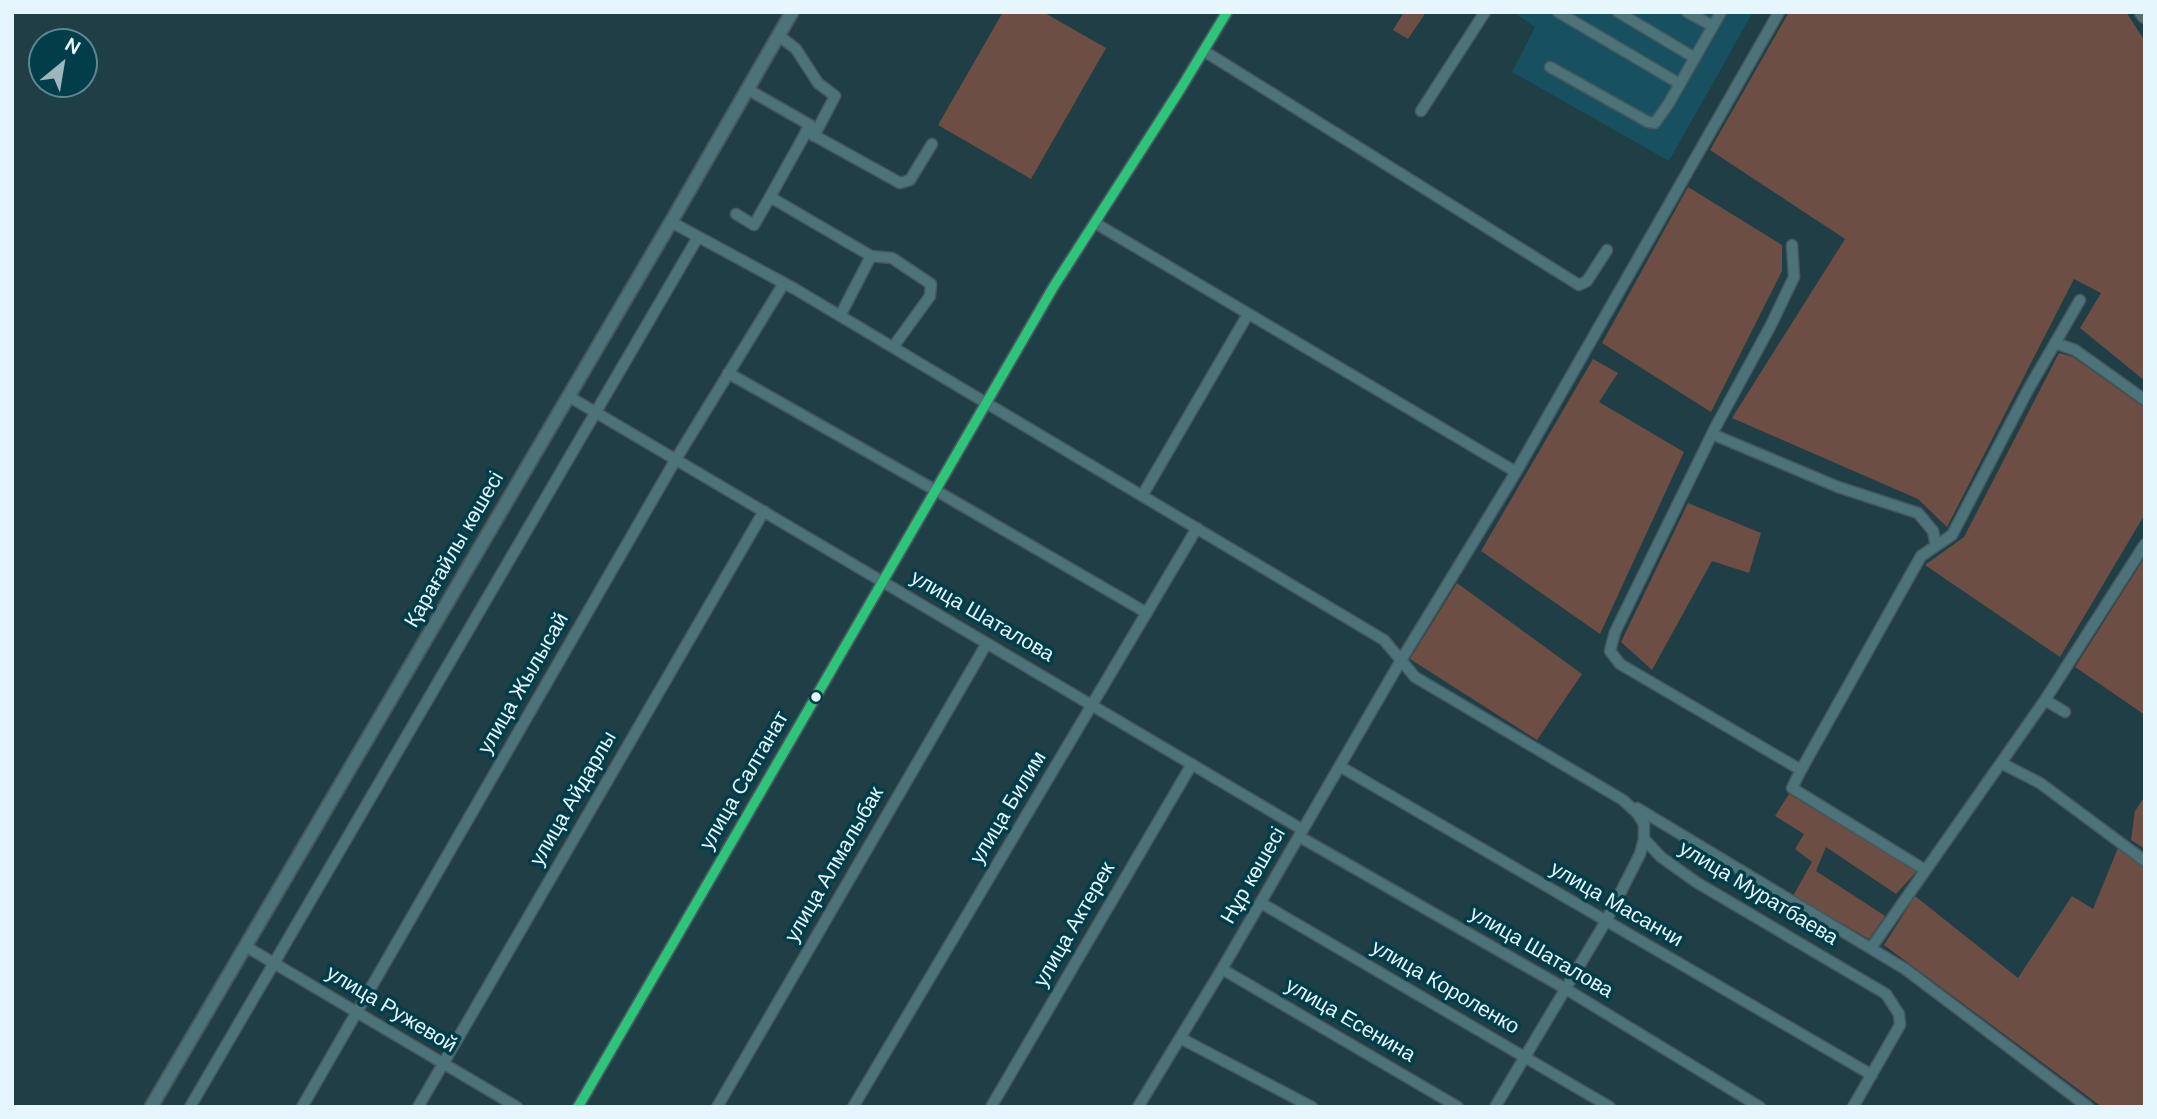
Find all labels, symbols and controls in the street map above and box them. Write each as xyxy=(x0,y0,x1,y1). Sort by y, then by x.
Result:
north arrow xyxy=(28,28,98,98)
text: N xyxy=(60,32,85,60)
street label: Қарағайлы көшесі xyxy=(400,468,510,632)
street label: улица Шаталова xyxy=(906,566,1058,668)
street label: улица Жылысай xyxy=(473,609,575,759)
unlabelled marker xyxy=(809,690,823,704)
street label: улица Салтанат xyxy=(695,707,795,855)
street label: улица Айдарлы xyxy=(525,727,623,871)
street label: улица Билим xyxy=(965,747,1053,869)
street label: улица Алмалыбак xyxy=(780,783,890,947)
street label: Нұр көшесі xyxy=(1216,823,1292,929)
street label: улица Муратбаева xyxy=(1674,837,1842,951)
street label: улица Масанчи xyxy=(1545,857,1687,953)
street label: улица Актерек xyxy=(1029,858,1121,992)
street label: улица Шаталова xyxy=(1465,902,1617,1004)
street label: улица Короленко xyxy=(1366,935,1524,1041)
street label: улица Ружевой xyxy=(321,961,461,1059)
street label: улица Есенина xyxy=(1281,974,1419,1068)

